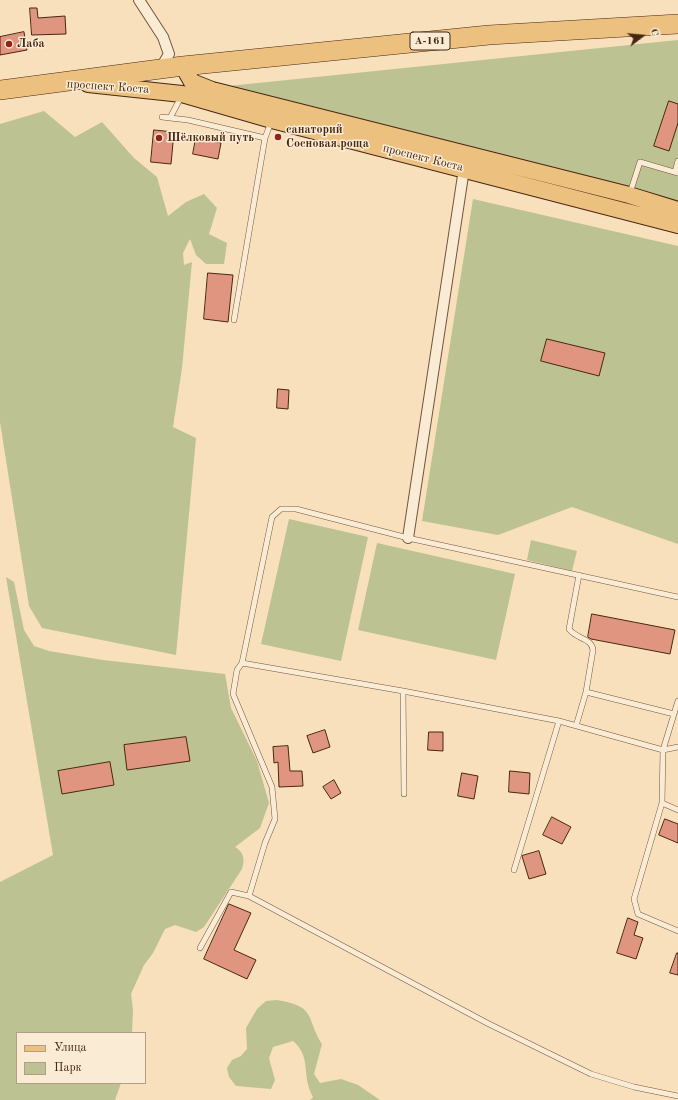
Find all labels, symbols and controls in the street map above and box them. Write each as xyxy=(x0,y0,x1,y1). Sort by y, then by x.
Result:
north arrow xyxy=(622,16,662,56)
text: С xyxy=(648,28,660,38)
road number: А-161 xyxy=(410,32,450,50)
place label: Лаба xyxy=(17,37,45,51)
marker: Лаба xyxy=(4,39,14,49)
street label: проспект Коста xyxy=(66,77,150,97)
place label: санаторий Сосновая роща xyxy=(286,123,369,151)
place label: Шёлковый путь xyxy=(167,131,254,145)
marker: санаторий Сосновая роща xyxy=(273,132,283,142)
marker: Шёлковый путь xyxy=(154,133,164,143)
street label: проспект Коста xyxy=(381,141,465,175)
legend xyxy=(16,1032,146,1084)
text: Улица xyxy=(54,1042,87,1054)
text: Парк xyxy=(54,1062,82,1074)

